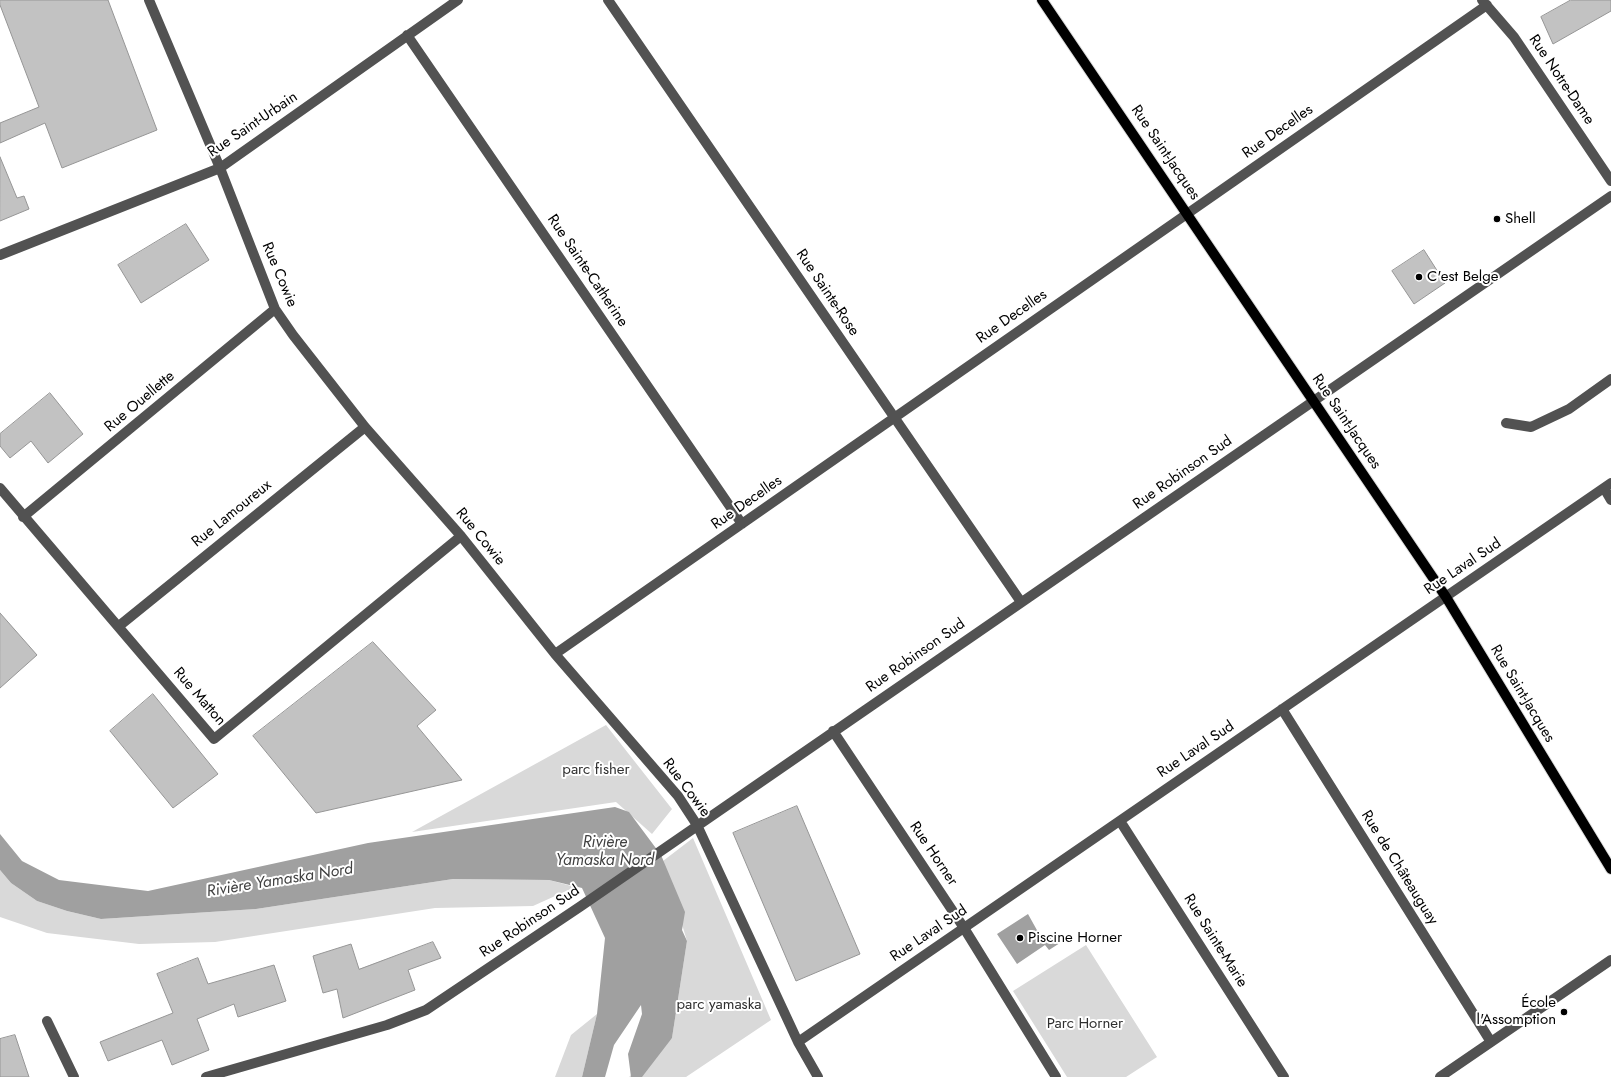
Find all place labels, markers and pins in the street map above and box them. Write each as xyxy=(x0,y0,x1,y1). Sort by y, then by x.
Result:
place label: Shell xyxy=(1505,210,1536,228)
marker: Shell xyxy=(1492,214,1502,224)
place label: C'est Belge xyxy=(1427,268,1498,286)
marker: C'est Belge xyxy=(1414,272,1424,282)
place label: Piscine Horner xyxy=(1028,929,1122,947)
marker: Piscine Horner xyxy=(1015,933,1025,943)
place label: École l'Assomption xyxy=(1477,994,1556,1029)
marker: École l'Assomption xyxy=(1559,1007,1569,1017)

